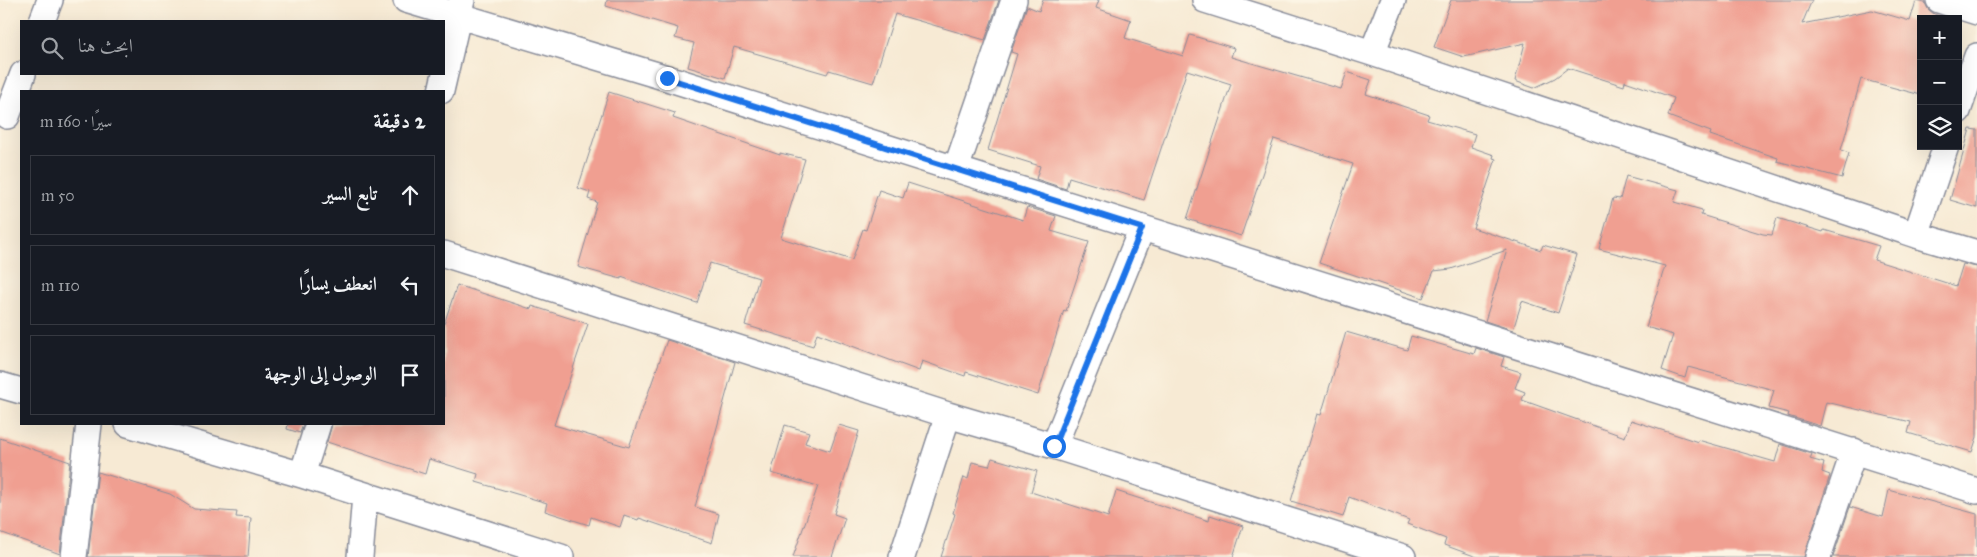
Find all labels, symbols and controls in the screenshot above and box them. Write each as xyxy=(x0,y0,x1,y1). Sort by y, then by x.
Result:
map controls xyxy=(1917,15,1962,150)
button: + xyxy=(1917,15,1962,60)
search box xyxy=(20,20,445,75)
icon: search xyxy=(38,34,66,62)
text: ابحث هنا xyxy=(78,34,133,57)
button: − xyxy=(1917,60,1962,105)
route end xyxy=(656,67,679,90)
button: layers xyxy=(1917,105,1962,150)
text: 2 دقيقة xyxy=(373,108,425,134)
text: سيرًا · 160 m xyxy=(40,112,112,131)
icon: ahead xyxy=(396,181,424,209)
text: تابع السير xyxy=(323,182,377,205)
text: 50 m xyxy=(41,186,75,205)
icon: left xyxy=(396,271,424,299)
text: انعطف يسارًا xyxy=(299,272,377,295)
text: 110 m xyxy=(41,276,80,295)
icon: arrive xyxy=(396,361,424,389)
text: الوصول إلى الوجهة xyxy=(265,362,377,385)
route start xyxy=(1043,435,1066,458)

